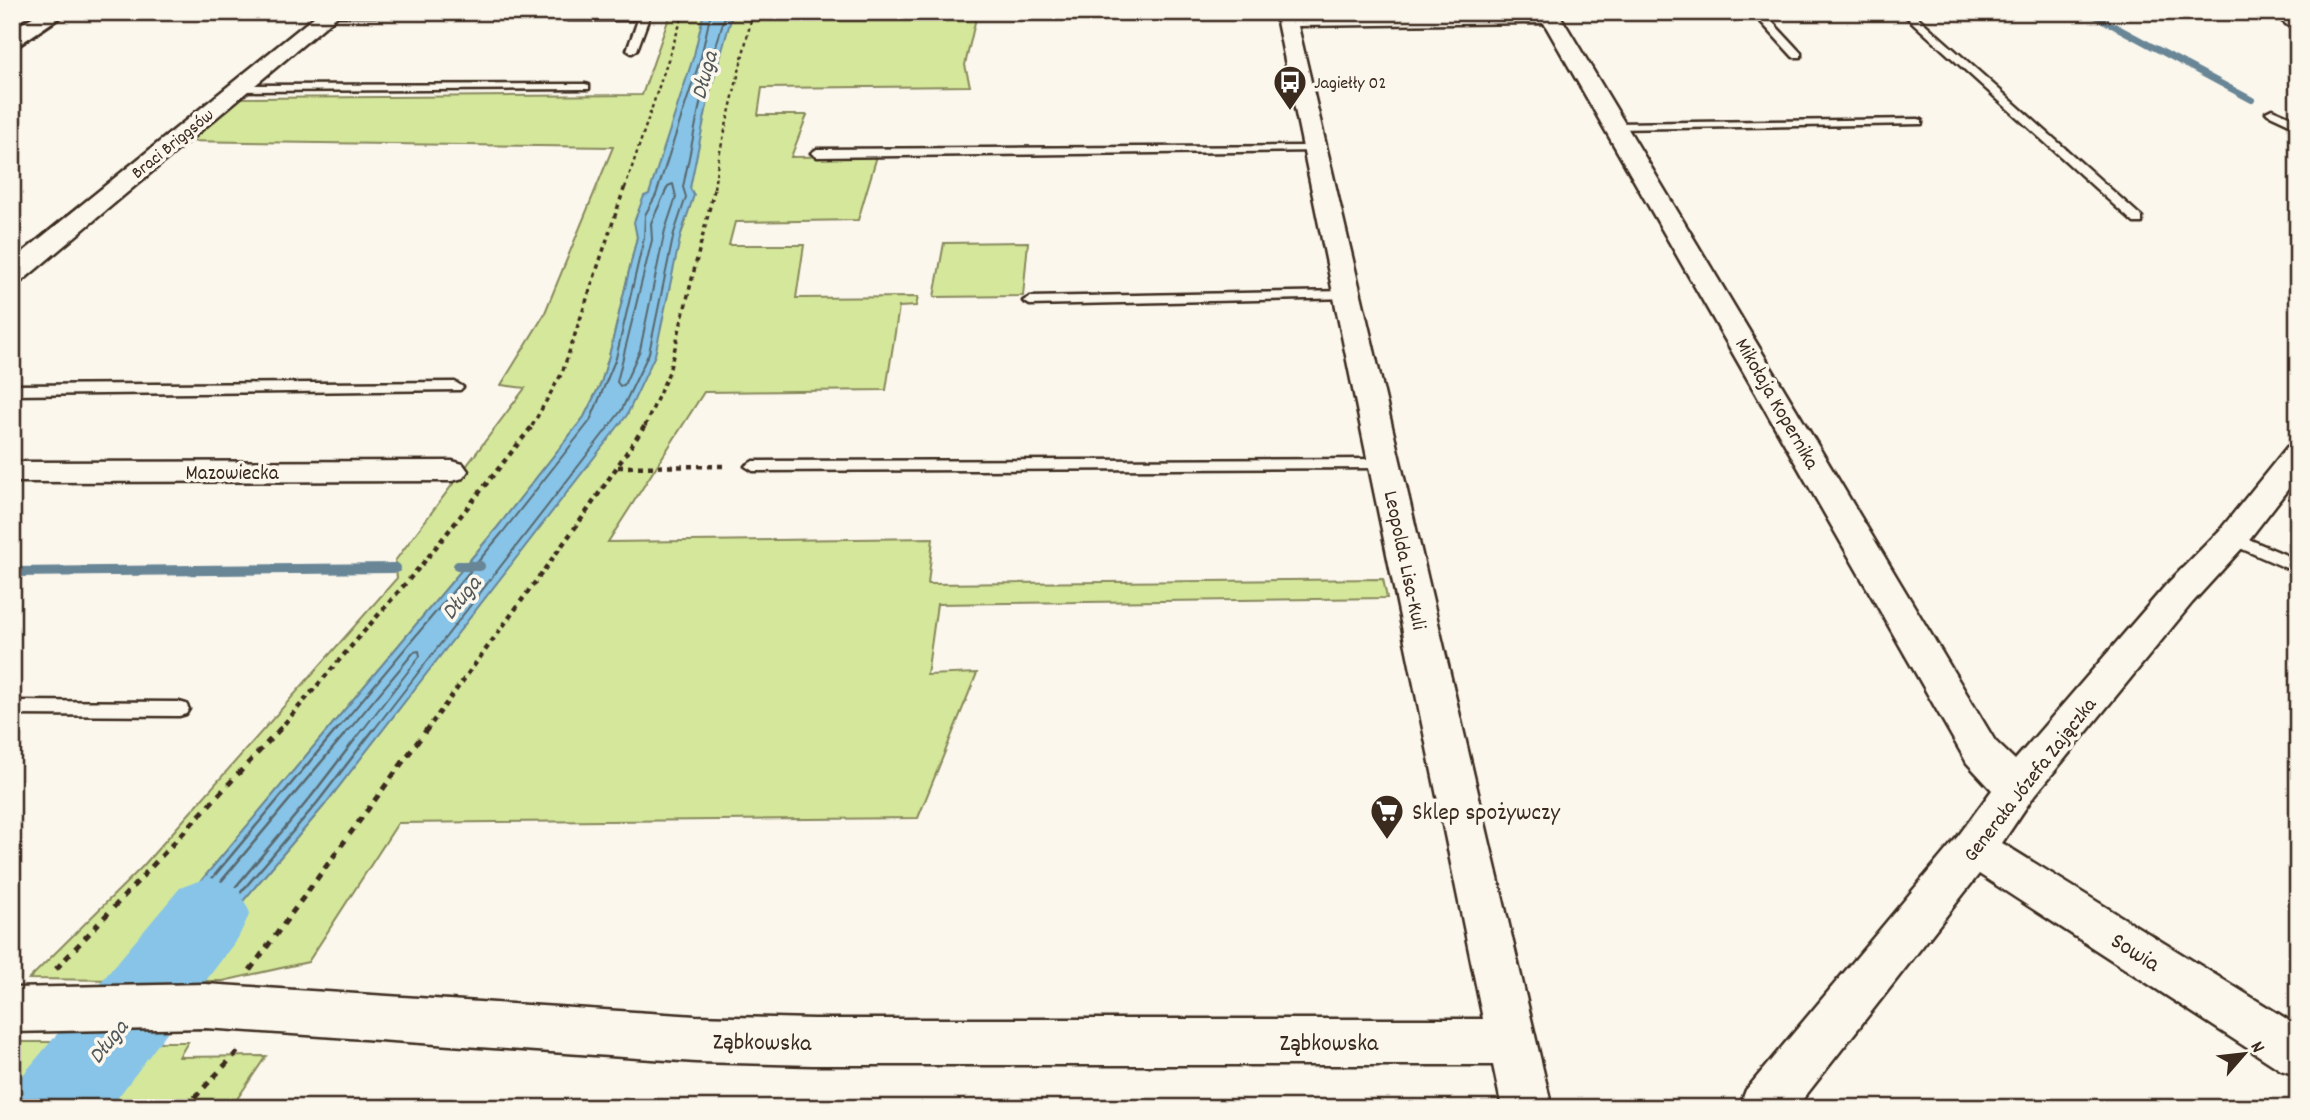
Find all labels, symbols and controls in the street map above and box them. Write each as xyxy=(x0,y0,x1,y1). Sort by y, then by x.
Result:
water label: Długa xyxy=(684,47,729,104)
bus stop icon: Jagiełły 02 xyxy=(1271,63,1309,112)
place label: Jagiełły 02 xyxy=(1314,72,1386,97)
street label: Braci Briggsów xyxy=(127,104,220,186)
street label: Mikołaja Kopernika xyxy=(1726,333,1826,477)
street label: Mazowiecka xyxy=(186,460,280,490)
street label: Leopolda Lisa-Kuli xyxy=(1374,488,1432,633)
water label: Długa xyxy=(435,569,492,628)
street label: Generała Józefa Zajączka xyxy=(1958,691,2106,869)
supermarket icon: Sklep spożywczy xyxy=(1368,792,1406,841)
place label: Sklep spożywczy xyxy=(1412,797,1561,831)
street label: Sowia xyxy=(2103,925,2166,982)
water label: Długa xyxy=(82,1013,139,1072)
north arrow xyxy=(2208,1018,2278,1088)
street label: Ząbkowska xyxy=(712,1026,812,1062)
street label: Ząbkowska xyxy=(1280,1028,1379,1062)
text: N xyxy=(2242,1037,2270,1058)

